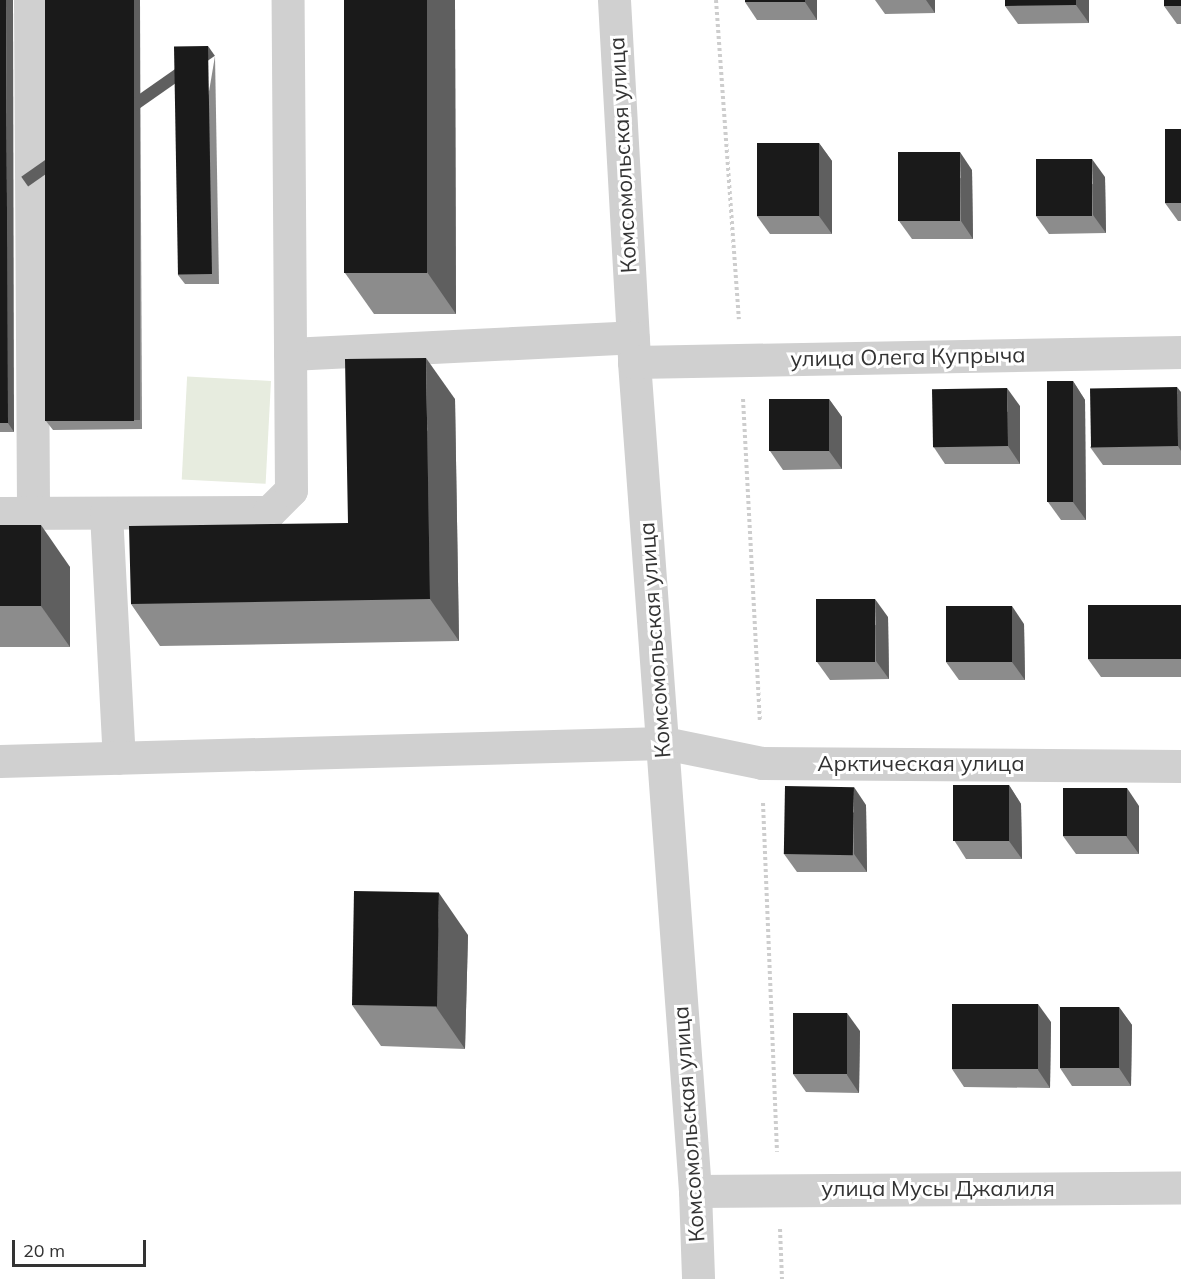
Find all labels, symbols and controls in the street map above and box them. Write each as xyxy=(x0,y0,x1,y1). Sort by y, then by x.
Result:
street label: Комсомольская улица xyxy=(604,36,642,274)
street label: улица Олега Купрыча xyxy=(790,342,1026,372)
street label: Комсомольская улица xyxy=(634,521,676,759)
street label: Арктическая улица xyxy=(817,751,1025,777)
street label: Комсомольская улица xyxy=(668,1005,710,1243)
street label: улица Мусы Джалиля xyxy=(821,1176,1055,1202)
scale bar xyxy=(15,1228,148,1266)
text: 20 m xyxy=(23,1239,65,1262)

